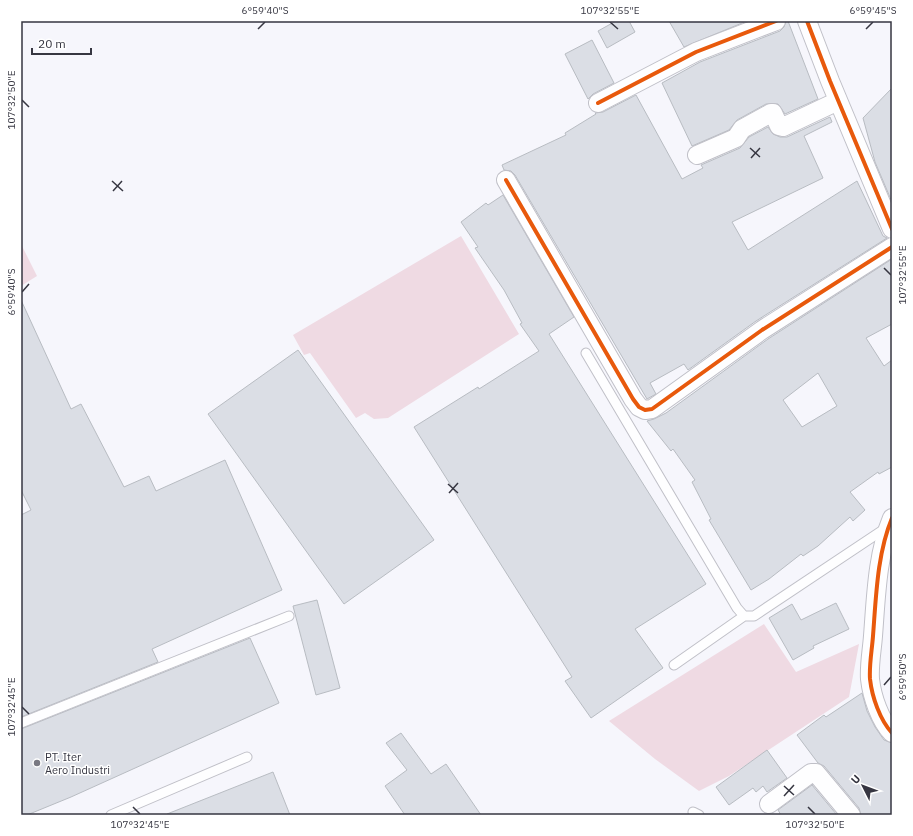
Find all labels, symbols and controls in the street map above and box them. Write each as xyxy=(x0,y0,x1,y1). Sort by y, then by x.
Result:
text: 6°59'40"S xyxy=(241,4,289,17)
text: 107°32'55"E xyxy=(580,4,640,17)
text: 6°59'45"S xyxy=(849,4,897,17)
scale bar xyxy=(32,30,91,56)
text: 20 m xyxy=(38,36,66,51)
text: 107°32'50"E xyxy=(5,70,18,130)
text: 107°32'55"E xyxy=(896,245,909,305)
text: 6°59'40"S xyxy=(5,268,18,316)
text: 6°59'50"S xyxy=(896,653,909,701)
text: 107°32'45"E xyxy=(5,677,18,737)
place label: PT. Iter Aero Industri xyxy=(45,750,110,777)
marker: PT. Iter Aero Industri xyxy=(32,758,42,768)
north arrow xyxy=(843,766,883,806)
text: U xyxy=(848,772,863,787)
text: 107°32'45"E xyxy=(110,818,170,831)
text: 107°32'50"E xyxy=(785,818,845,831)

